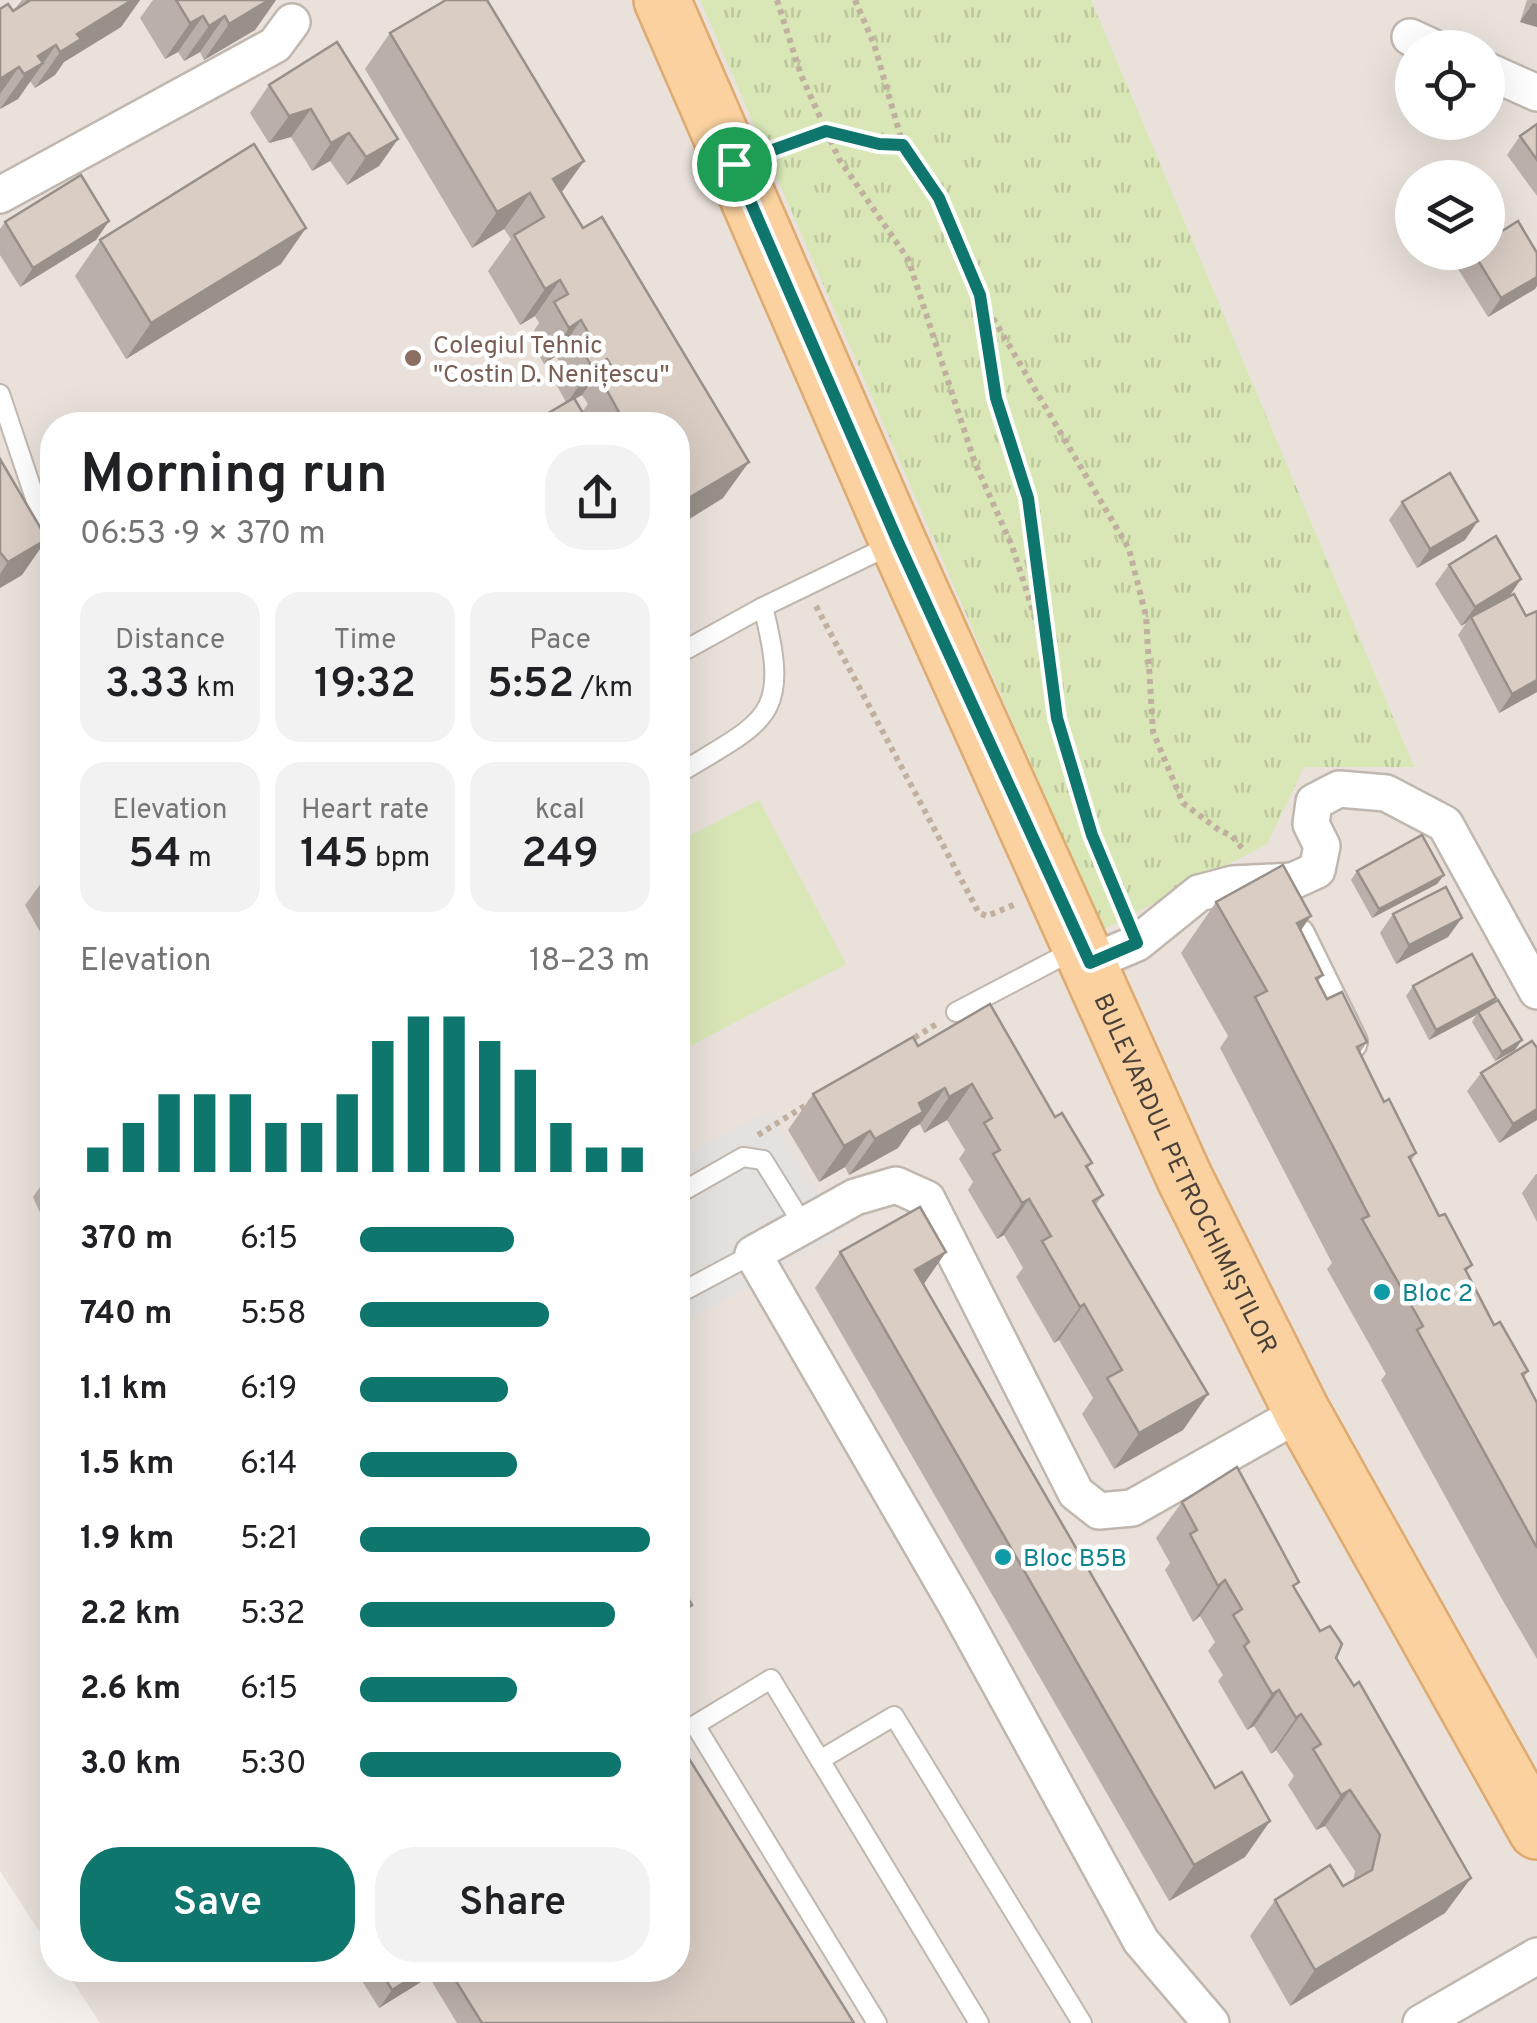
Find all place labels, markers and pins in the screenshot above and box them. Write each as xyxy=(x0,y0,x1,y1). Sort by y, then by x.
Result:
pin xyxy=(692,122,777,207)
place label: Colegiul Tehnic "Costin D. Nenițescu" xyxy=(433,331,670,392)
marker: Colegiul Tehnic "Costin D. Nenițescu" xyxy=(402,347,424,369)
place label: Bloc 2 xyxy=(1402,1279,1473,1311)
marker: Bloc 2 xyxy=(1371,1281,1393,1303)
place label: Bloc B5B xyxy=(1023,1544,1127,1576)
marker: Bloc B5B xyxy=(992,1546,1014,1568)

